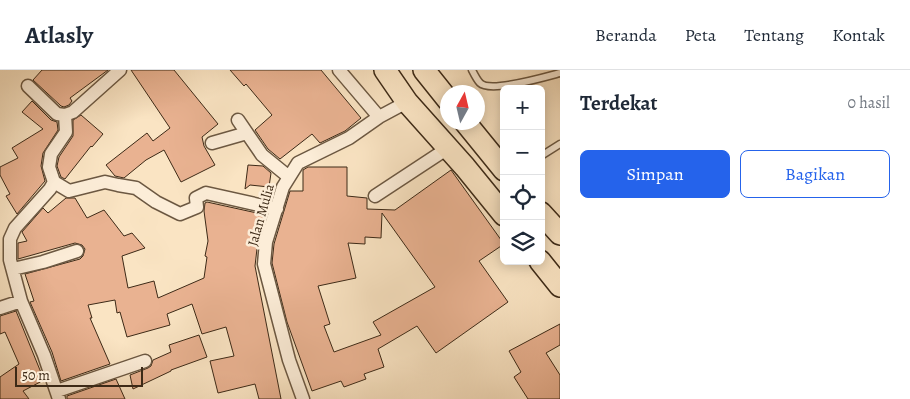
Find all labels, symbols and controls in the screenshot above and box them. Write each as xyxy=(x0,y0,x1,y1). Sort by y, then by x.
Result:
text: Atlasly xyxy=(25,19,93,51)
text: Beranda xyxy=(595,23,657,47)
text: Peta xyxy=(685,23,716,47)
text: Tentang xyxy=(744,23,804,47)
text: Kontak xyxy=(832,23,885,47)
north arrow xyxy=(440,85,485,130)
map controls xyxy=(500,85,545,265)
button: + xyxy=(500,85,545,130)
text: Terdekat xyxy=(580,89,658,117)
text: 0 hasil xyxy=(847,92,890,114)
button: − xyxy=(500,130,545,175)
button: Simpan xyxy=(580,150,730,198)
button: Bagikan xyxy=(740,150,890,198)
button: locate xyxy=(500,175,545,220)
street label: Jalan Mulia xyxy=(243,181,279,248)
button: layers xyxy=(500,220,545,265)
scale bar xyxy=(15,364,142,387)
text: 50 m xyxy=(22,366,50,385)

